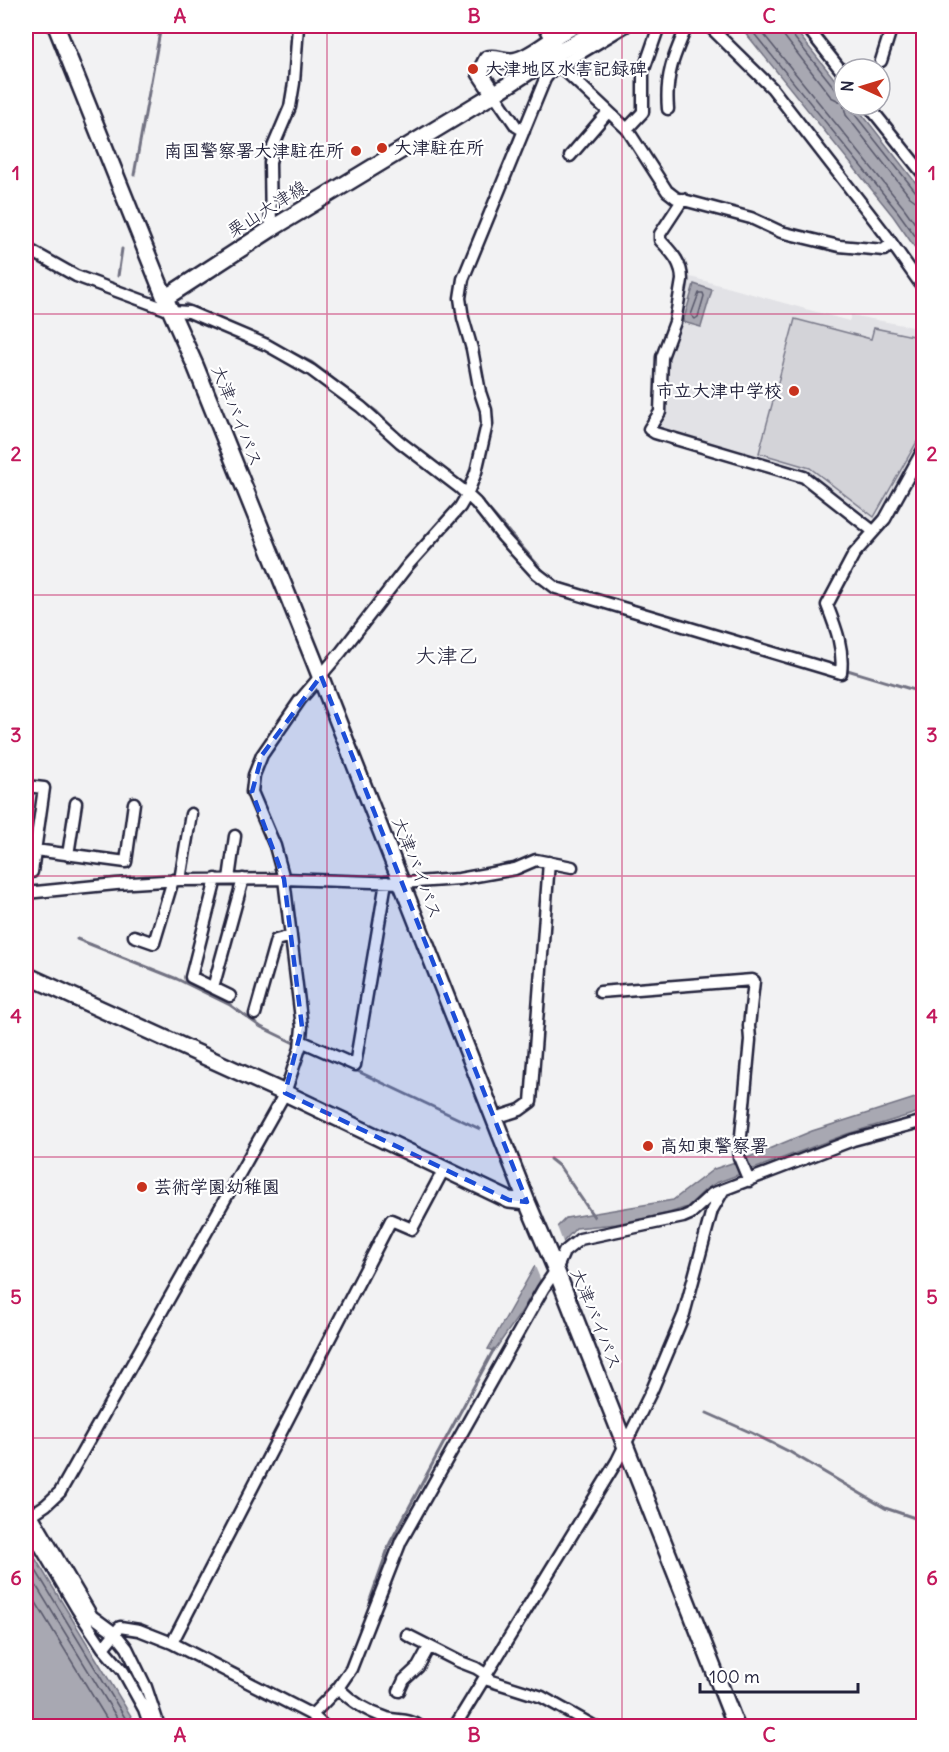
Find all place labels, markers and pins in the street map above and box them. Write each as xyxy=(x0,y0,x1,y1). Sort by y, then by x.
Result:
place label: 大津地区水害記録碑 xyxy=(485,57,647,80)
marker: 大津地区水害記録碑 xyxy=(466,62,480,76)
place label: 大津駐在所 xyxy=(394,136,484,159)
place label: 南国警察署大津駐在所 xyxy=(164,139,344,162)
marker: 大津駐在所 xyxy=(375,141,389,155)
marker: 南国警察署大津駐在所 xyxy=(349,144,363,158)
place label: 市立大津中学校 xyxy=(656,379,782,402)
marker: 市立大津中学校 xyxy=(787,384,801,398)
place label: 高知東警察署 xyxy=(660,1134,768,1157)
marker: 高知東警察署 xyxy=(641,1139,655,1153)
place label: 芸術学園幼稚園 xyxy=(154,1175,280,1198)
marker: 芸術学園幼稚園 xyxy=(135,1180,149,1194)

